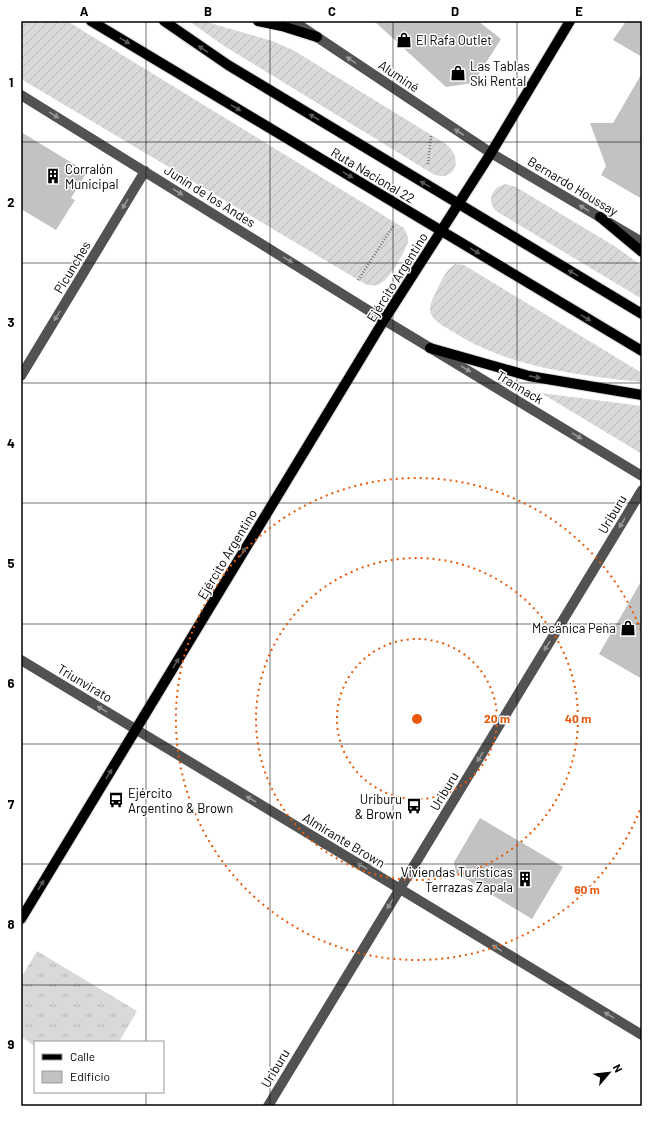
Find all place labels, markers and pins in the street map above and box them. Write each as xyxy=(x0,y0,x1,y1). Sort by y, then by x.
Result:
shop icon: El Rafa Outlet xyxy=(395,31,413,49)
place label: El Rafa Outlet xyxy=(416,32,492,48)
place label: Las Tablas Ski Rental xyxy=(470,58,530,89)
shop icon: Las Tablas Ski Rental xyxy=(449,64,467,82)
place label: Corralón Municipal xyxy=(65,161,118,192)
building icon: Corralón Municipal xyxy=(44,167,62,185)
shop icon: Mecánica Peña xyxy=(619,619,637,637)
place label: Mecánica Peña xyxy=(532,620,616,636)
centre of rings xyxy=(410,712,424,726)
place label: Ejército Argentino & Brown xyxy=(128,785,233,816)
bus stop icon: Ejército Argentino & Brown xyxy=(107,791,125,809)
place label: Uriburu & Brown xyxy=(355,791,402,822)
bus stop icon: Uriburu & Brown xyxy=(405,797,423,815)
place label: Viviendas Turísticas Terrazas Zapala xyxy=(401,864,513,895)
building icon: Viviendas Turísticas Terrazas Zapala xyxy=(516,870,534,888)

